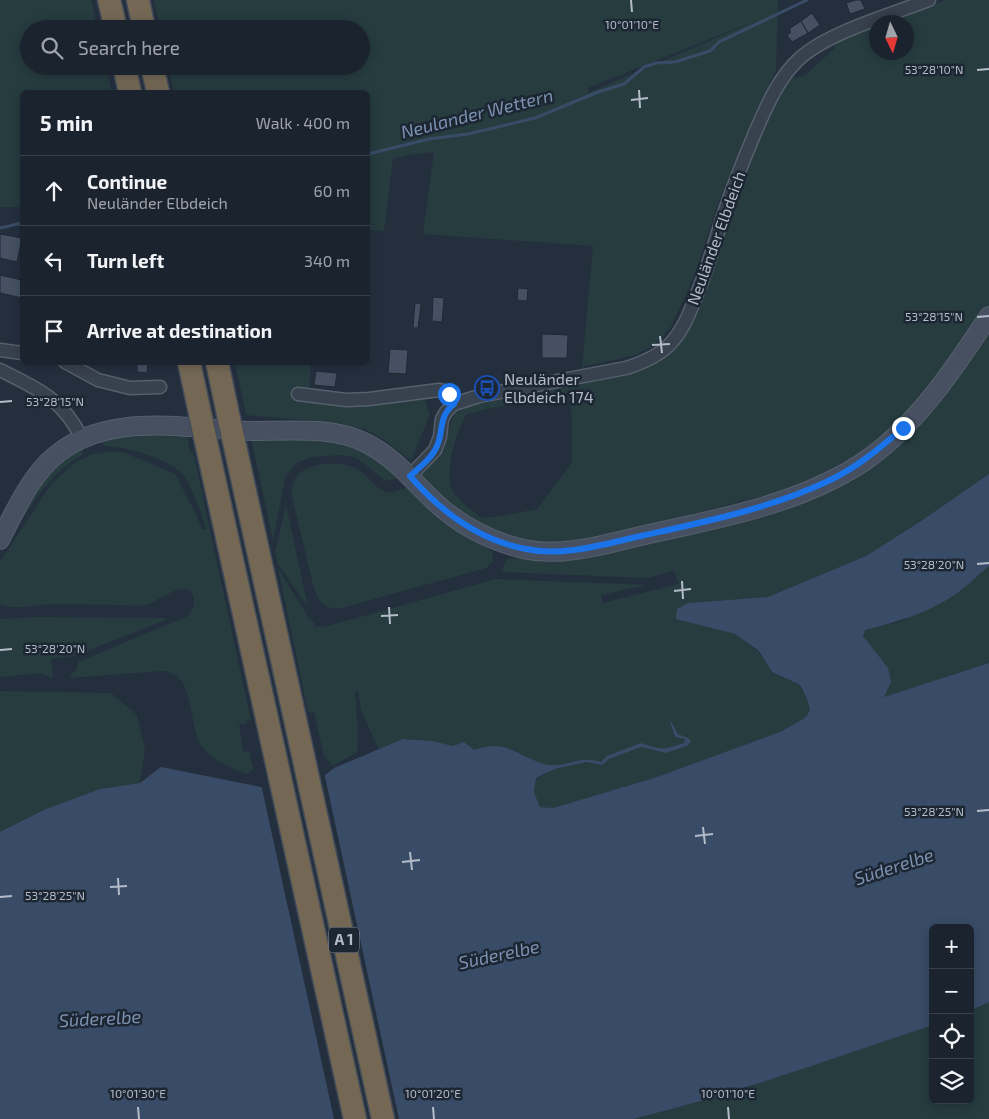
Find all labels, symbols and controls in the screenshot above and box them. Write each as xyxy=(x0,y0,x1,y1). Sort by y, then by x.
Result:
north arrow xyxy=(869,15,914,60)
text: 10°01'10"E xyxy=(605,17,659,31)
search box xyxy=(20,20,370,75)
icon: search xyxy=(38,34,66,62)
text: Search here xyxy=(78,36,180,59)
text: 53°28'10"N xyxy=(905,62,963,76)
water label: Neulander Wettern xyxy=(398,83,555,143)
text: 5 min xyxy=(40,110,93,135)
text: Walk · 400 m xyxy=(256,113,350,132)
street label: Neuländer Elbdeich xyxy=(683,168,749,307)
text: Continue xyxy=(87,170,167,193)
icon: ahead xyxy=(40,177,68,205)
text: 60 m xyxy=(314,181,350,200)
text: Neuländer Elbdeich xyxy=(87,193,228,212)
icon: left xyxy=(40,247,68,275)
text: Turn left xyxy=(87,249,164,272)
text: 340 m xyxy=(304,251,350,270)
text: 53°28'15"N xyxy=(905,309,963,323)
icon: arrive xyxy=(40,317,68,345)
text: Arrive at destination xyxy=(87,319,272,342)
place label: Neuländer Elbdeich 174 xyxy=(504,369,594,406)
bus stop icon: Neuländer Elbdeich 174 xyxy=(474,375,500,401)
route start xyxy=(438,383,461,406)
text: 53°28'15"N xyxy=(26,394,84,408)
route end xyxy=(892,417,915,440)
text: 53°28'20"N xyxy=(904,557,964,571)
text: 53°28'20"N xyxy=(25,641,85,655)
text: 53°28'25"N xyxy=(904,804,964,818)
water label: Süderelbe xyxy=(851,843,936,889)
text: 53°28'25"N xyxy=(25,888,85,902)
map controls xyxy=(929,924,974,1104)
button: + xyxy=(929,924,974,969)
road number: A 1 xyxy=(329,928,359,952)
water label: Süderelbe xyxy=(456,935,542,973)
button: − xyxy=(929,969,974,1014)
water label: Süderelbe xyxy=(58,1005,142,1031)
button: locate xyxy=(929,1014,974,1059)
button: layers xyxy=(929,1059,974,1104)
text: 10°01'30"E xyxy=(110,1086,166,1100)
text: 10°01'20"E xyxy=(405,1086,461,1100)
text: 10°01'10"E xyxy=(701,1086,755,1100)

